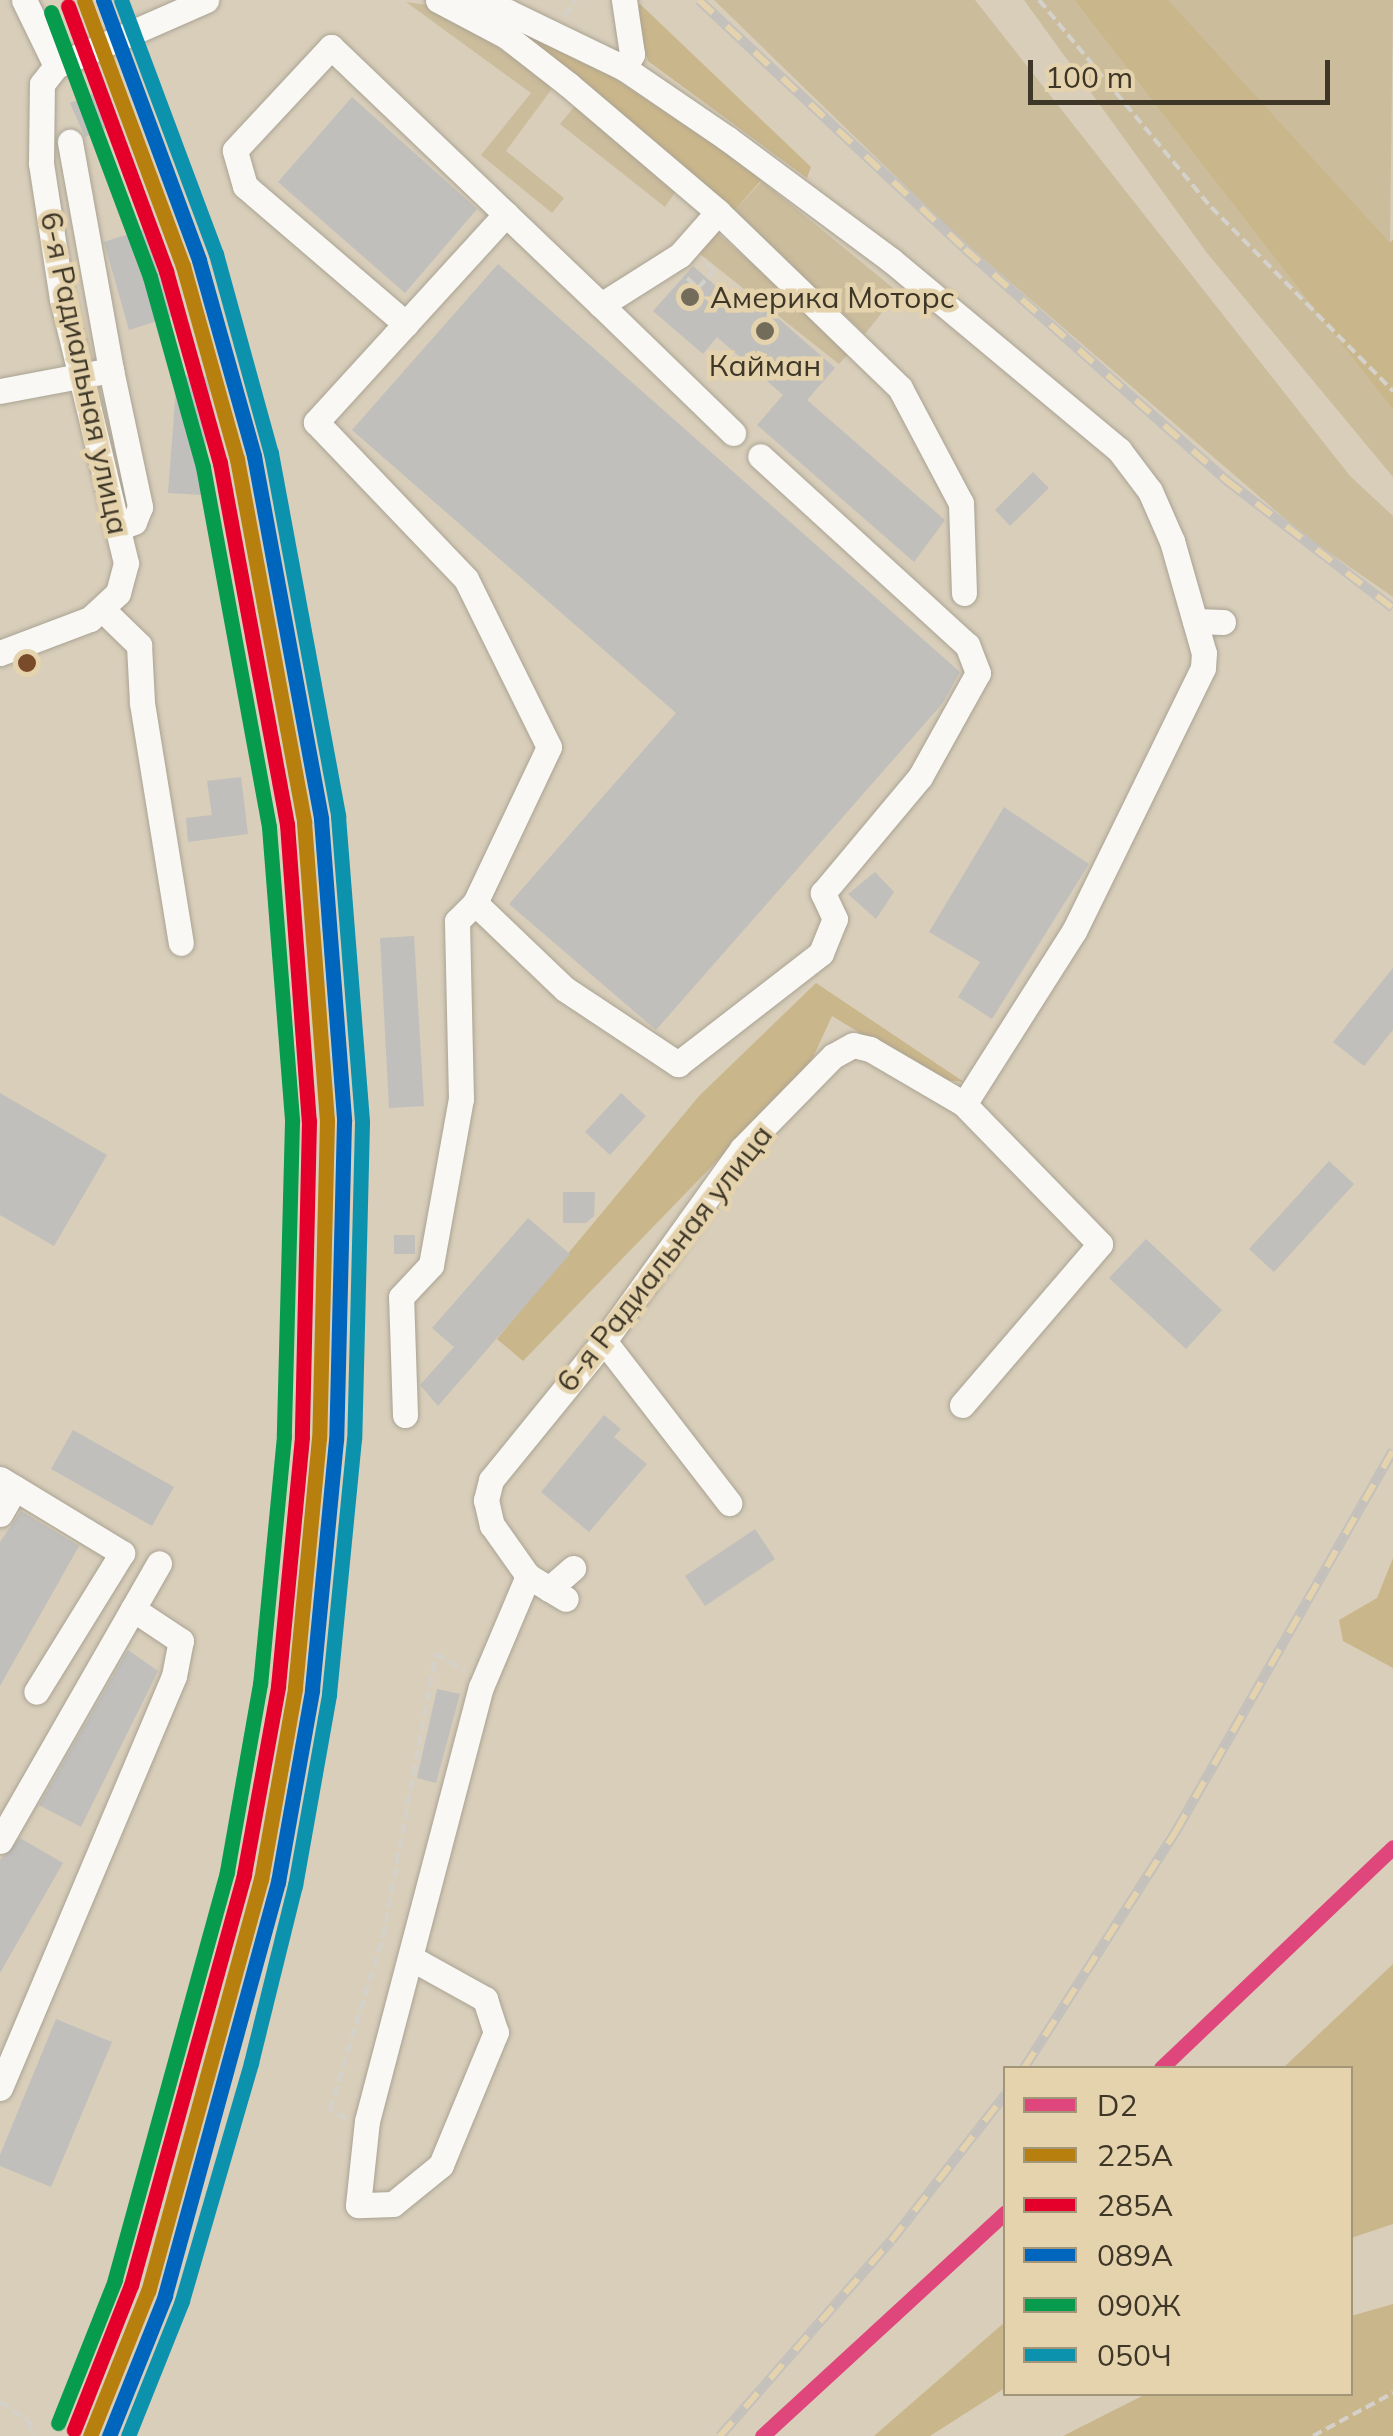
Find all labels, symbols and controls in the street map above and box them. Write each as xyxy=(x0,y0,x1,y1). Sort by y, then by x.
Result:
scale bar xyxy=(1033,40,1336,102)
text: 100 m xyxy=(1045,58,1133,96)
street label: 6-я Радиальная улица xyxy=(33,208,137,538)
place label: Америка Моторс xyxy=(710,279,955,315)
marker: Америка Моторс xyxy=(679,286,701,308)
marker: Кайман xyxy=(754,320,776,342)
place label: Кайман xyxy=(709,347,821,383)
unlabelled marker xyxy=(17,653,37,673)
street label: 6-я Радиальная улица xyxy=(549,1117,779,1399)
legend xyxy=(1003,2066,1353,2396)
text: D2 xyxy=(1097,2086,1137,2124)
text: 225А xyxy=(1097,2136,1173,2174)
text: 285А xyxy=(1097,2186,1173,2224)
text: 089А xyxy=(1097,2236,1173,2274)
text: 090Ж xyxy=(1097,2286,1181,2324)
text: 050Ч xyxy=(1097,2336,1172,2374)

